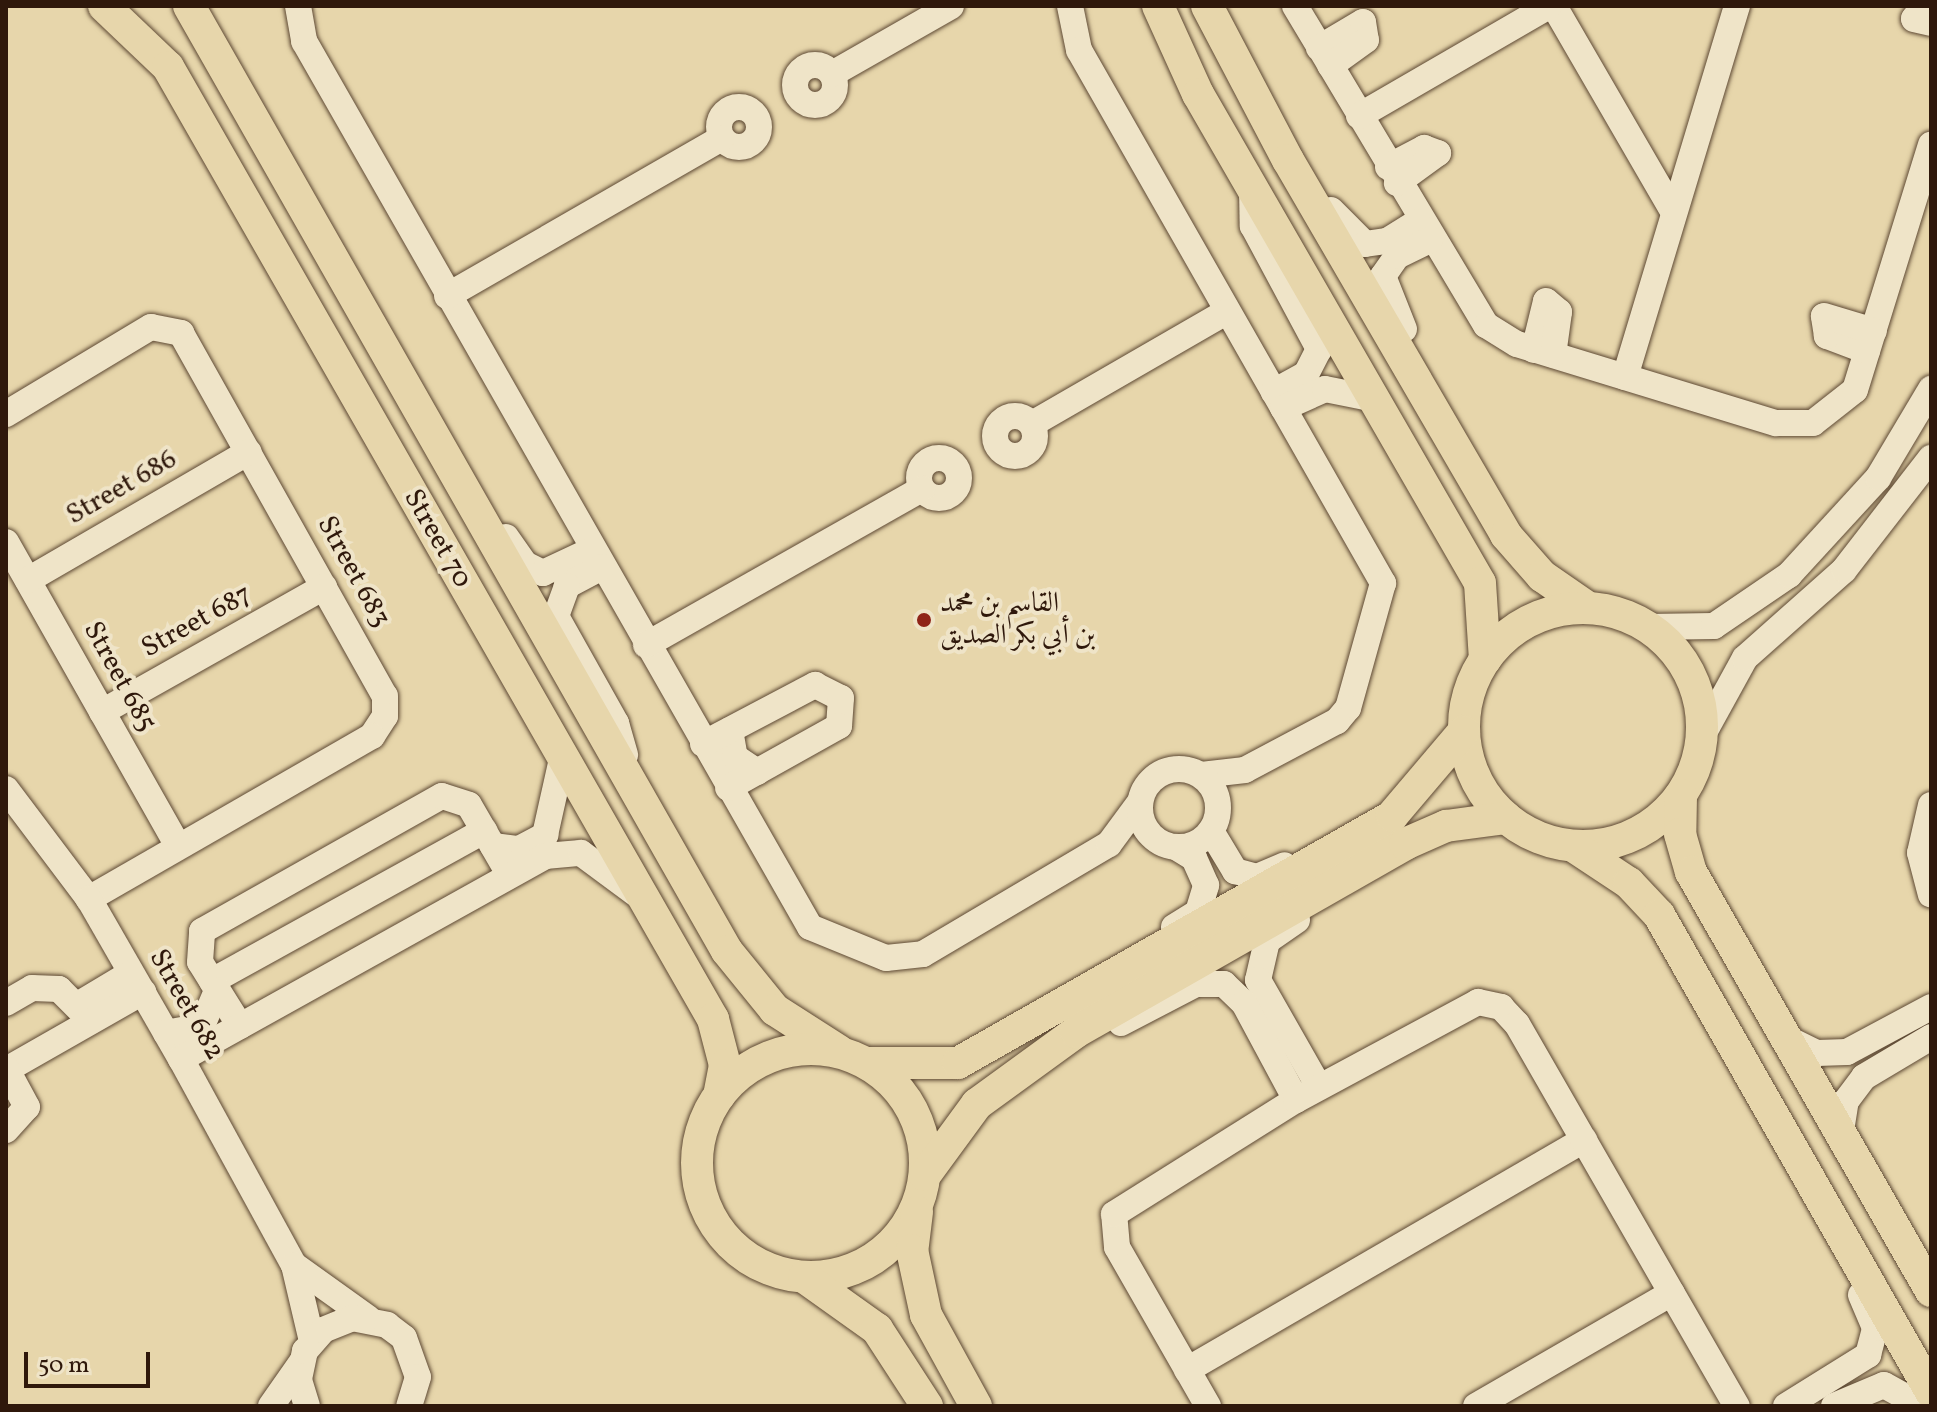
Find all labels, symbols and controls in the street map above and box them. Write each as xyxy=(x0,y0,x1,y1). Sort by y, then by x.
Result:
street label: Street 686 xyxy=(61,443,183,533)
street label: Street 70 xyxy=(395,484,479,594)
street label: Street 683 xyxy=(309,511,397,633)
street label: Street 687 xyxy=(136,578,258,666)
place label: القاسم بن محمد بن أبي بكر الصديق xyxy=(940,587,1095,653)
marker: القاسم بن محمد بن أبي بكر الصديق xyxy=(915,611,933,629)
street label: Street 685 xyxy=(75,616,163,738)
street label: Street 682 xyxy=(141,944,231,1066)
scale bar xyxy=(28,1336,154,1386)
text: 50 m xyxy=(38,1349,90,1383)

